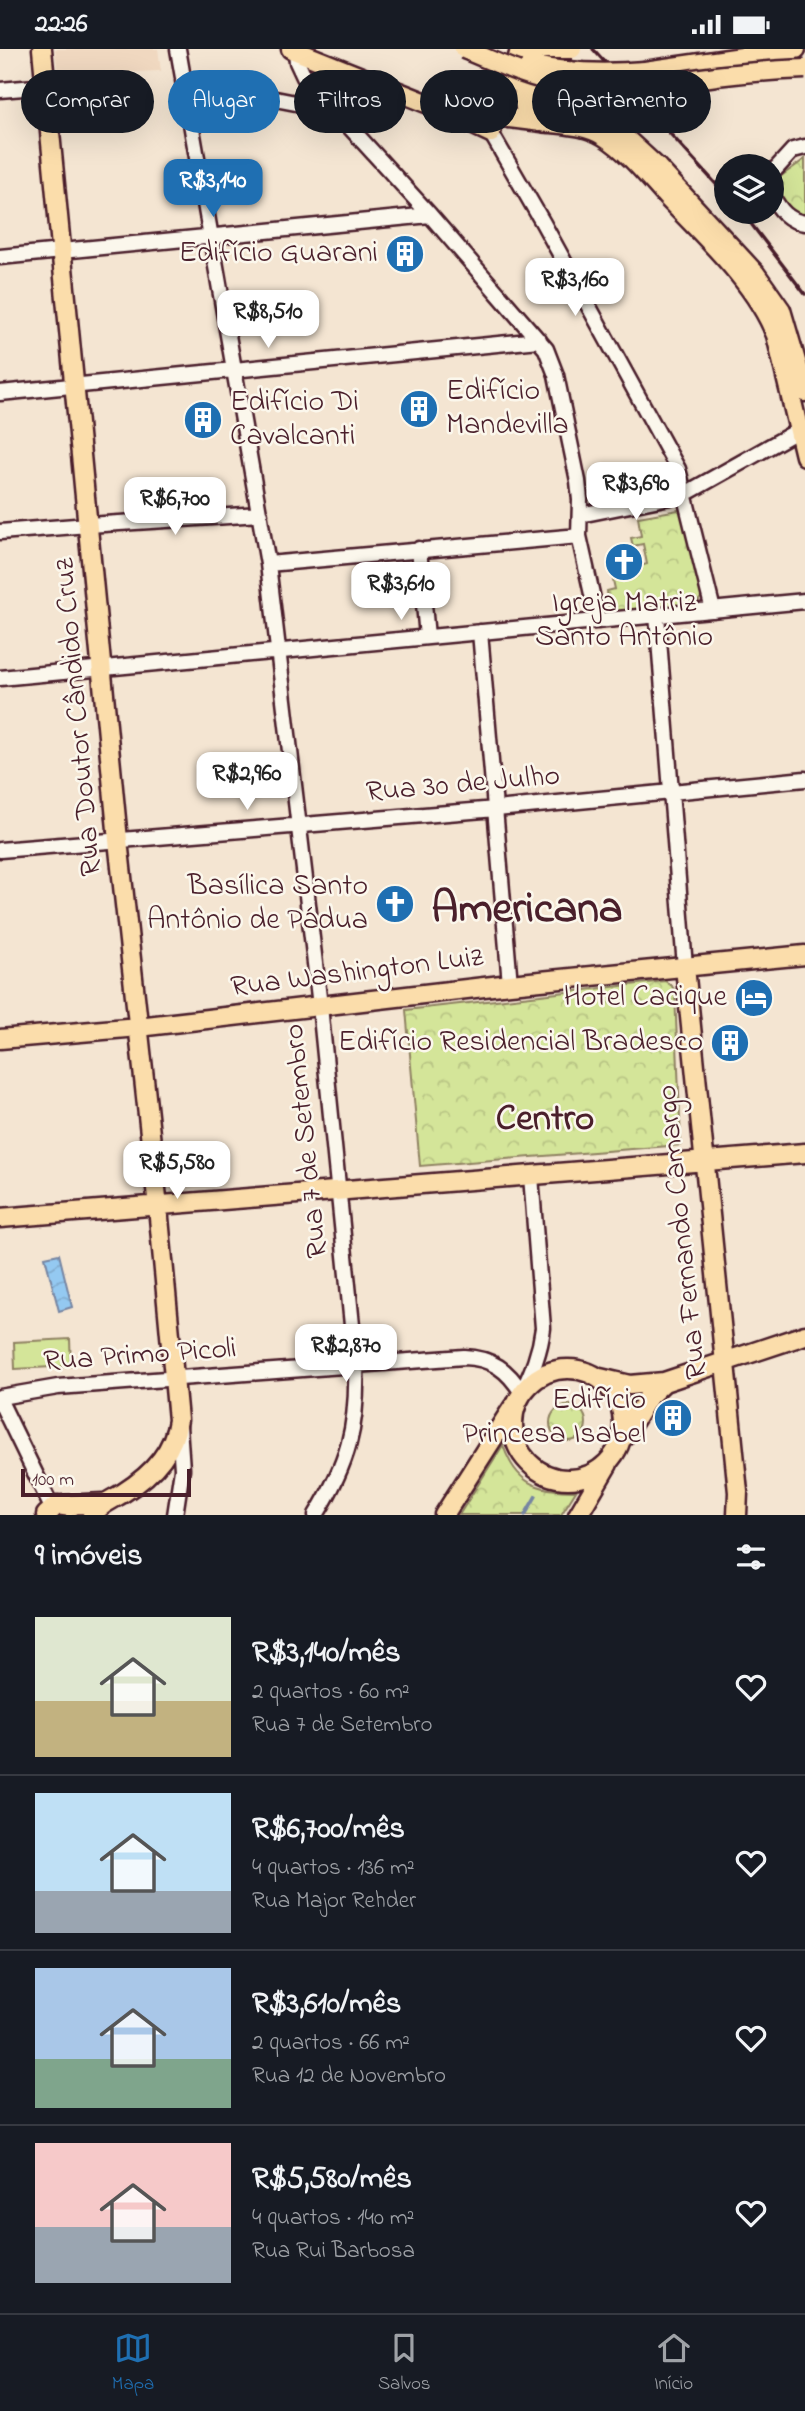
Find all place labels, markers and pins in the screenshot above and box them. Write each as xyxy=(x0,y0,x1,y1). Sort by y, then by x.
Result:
pin: R$3,140 xyxy=(148,159,278,219)
place label: Edifício Guarani xyxy=(179,232,378,276)
building icon: Edifício Guarani xyxy=(384,233,426,275)
pin: R$3,160 xyxy=(510,259,640,318)
pin: R$8,510 xyxy=(203,291,333,350)
place label: Edifício Mandevilla xyxy=(446,370,569,448)
place label: Edifício Di Cavalcanti xyxy=(230,381,359,459)
building icon: Edifício Mandevilla xyxy=(398,388,440,430)
building icon: Edifício Di Cavalcanti xyxy=(182,399,224,441)
pin: R$3,690 xyxy=(571,463,701,522)
pin: R$6,700 xyxy=(110,477,240,537)
church icon: Igreja Matriz Santo Antônio xyxy=(603,541,645,583)
pin: R$3,610 xyxy=(336,563,466,622)
place label: Igreja Matriz Santo Antônio xyxy=(535,582,713,660)
pin: R$2,960 xyxy=(182,753,312,812)
place label: Basílica Santo Antônio de Pádua xyxy=(147,865,368,943)
church icon: Basílica Santo Antônio de Pádua xyxy=(374,883,416,925)
place label: Hotel Cacique xyxy=(564,976,728,1020)
hotel icon: Hotel Cacique xyxy=(733,977,775,1019)
place label: Edifício Residencial Bradesco xyxy=(338,1021,703,1065)
building icon: Edifício Residencial Bradesco xyxy=(709,1022,751,1064)
pin: R$5,580 xyxy=(112,1141,242,1201)
pin: R$2,870 xyxy=(281,1325,411,1384)
place label: Edifício Princesa Isabel xyxy=(462,1379,646,1457)
building icon: Edifício Princesa Isabel xyxy=(652,1397,694,1439)

